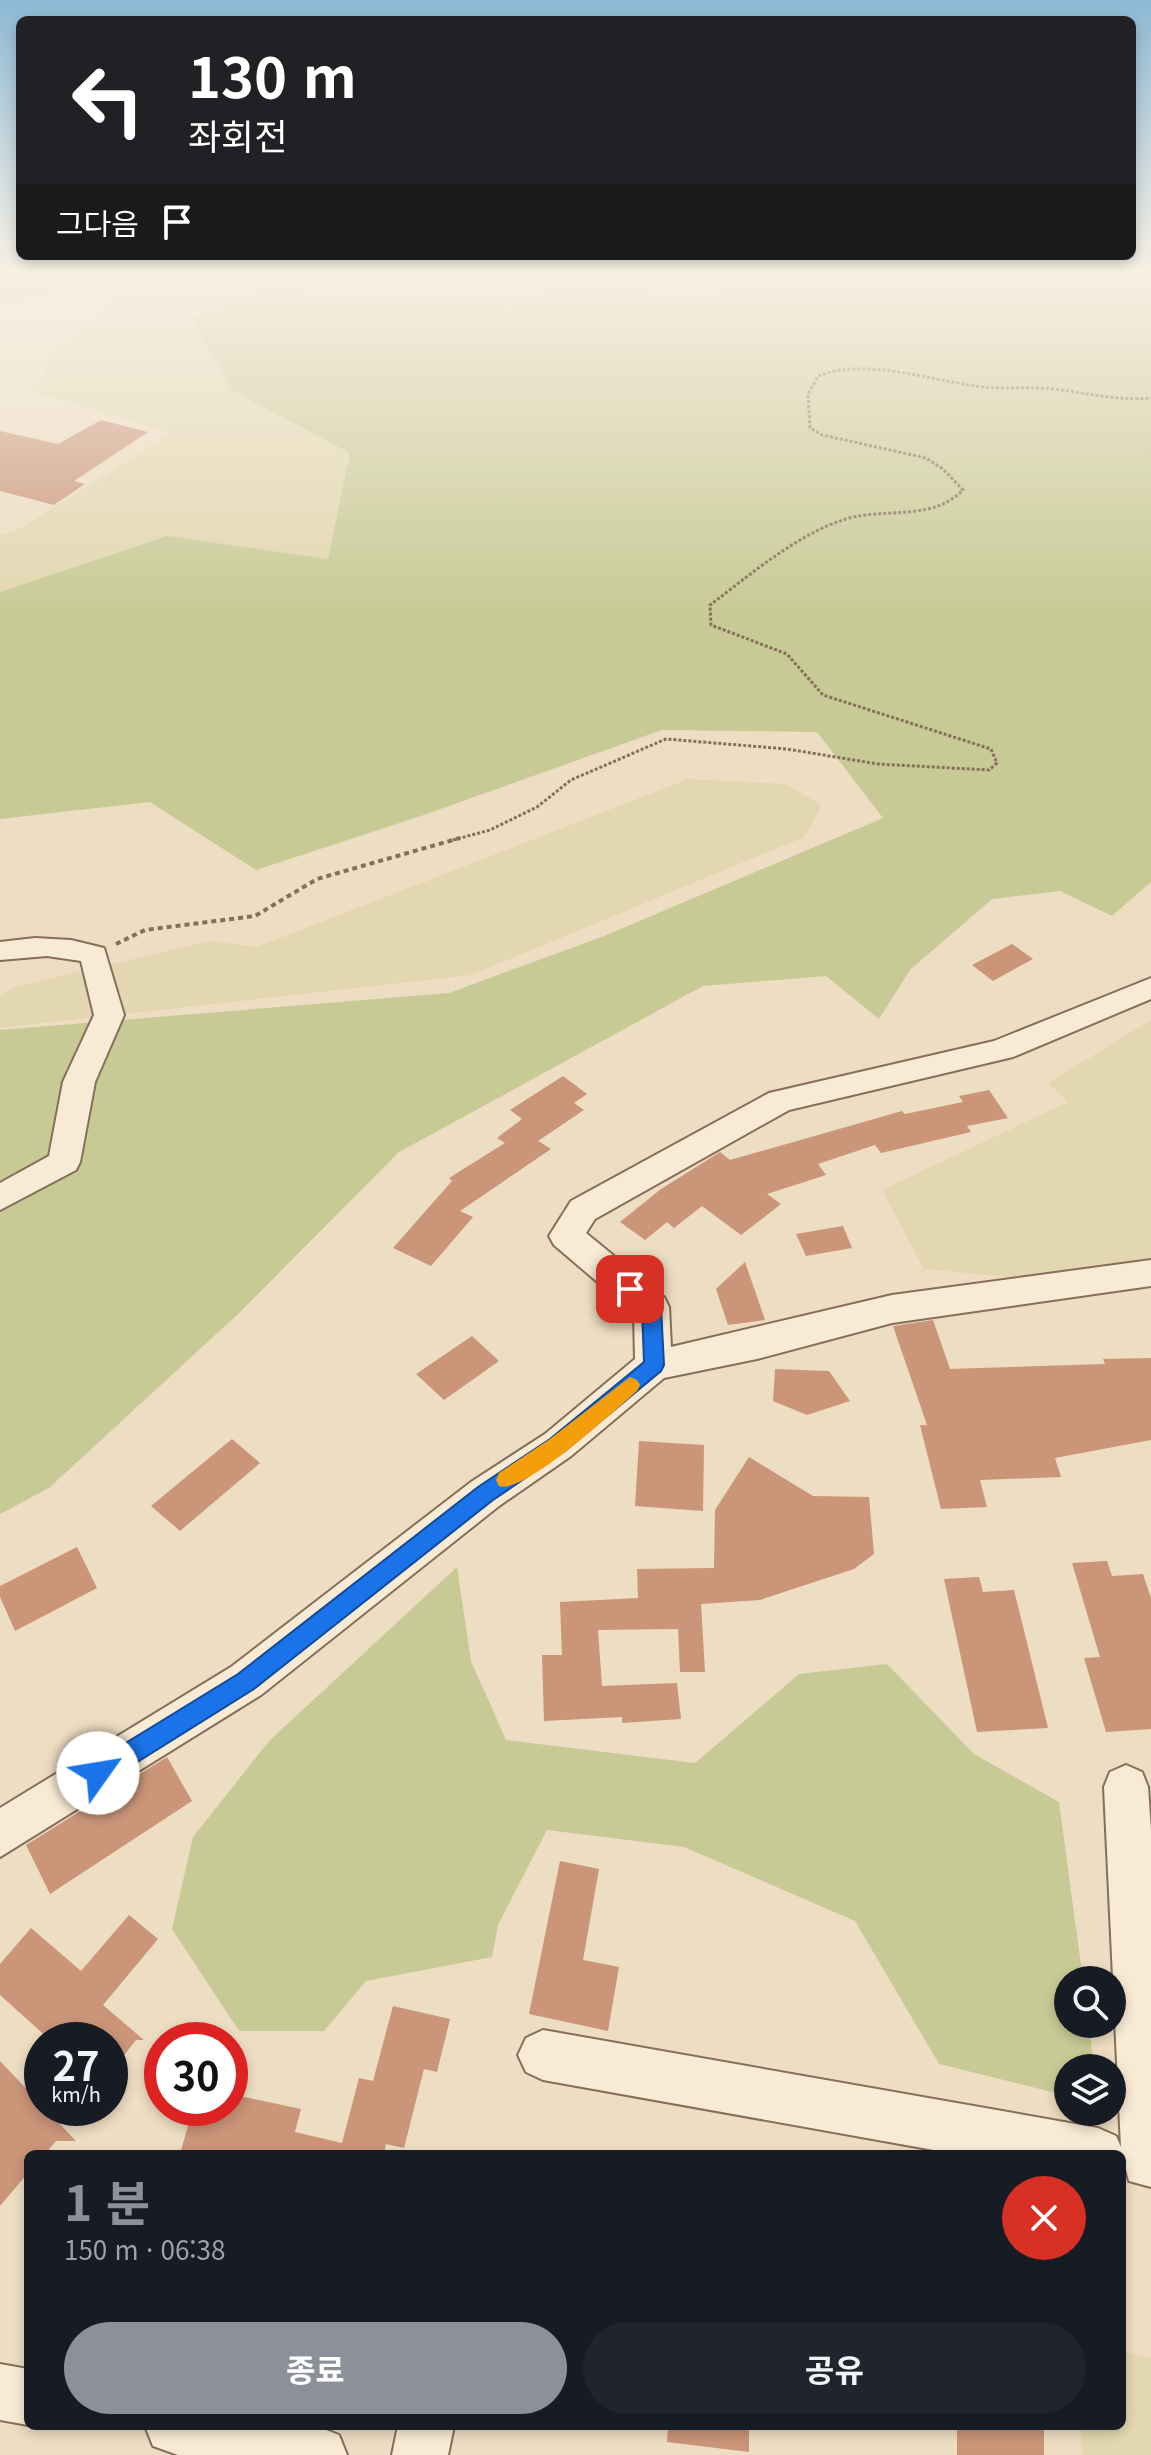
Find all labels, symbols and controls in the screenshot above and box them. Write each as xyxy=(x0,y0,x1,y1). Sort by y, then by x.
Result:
text: 130 m xyxy=(188,33,357,114)
icon: left xyxy=(56,48,160,152)
text: 좌회전 xyxy=(188,108,287,160)
text: 그다음 xyxy=(56,200,139,244)
icon: arrive xyxy=(155,200,199,244)
pin xyxy=(596,1255,664,1323)
icon: arrive xyxy=(608,1267,652,1311)
position arrow xyxy=(56,1731,140,1815)
map controls xyxy=(1054,1966,1126,2126)
button: search xyxy=(1054,1966,1126,2038)
speed limit sign: 30 xyxy=(144,2022,248,2126)
text: 27 xyxy=(52,2035,100,2093)
button: layers xyxy=(1054,2054,1126,2126)
text: km/h xyxy=(51,2079,101,2108)
text: 1 분 xyxy=(64,2165,150,2235)
button: close xyxy=(1002,2176,1086,2260)
text: 150 m · 06:38 xyxy=(64,2230,225,2267)
button: 종료 xyxy=(64,2322,567,2414)
button: 공유 xyxy=(583,2322,1086,2414)

